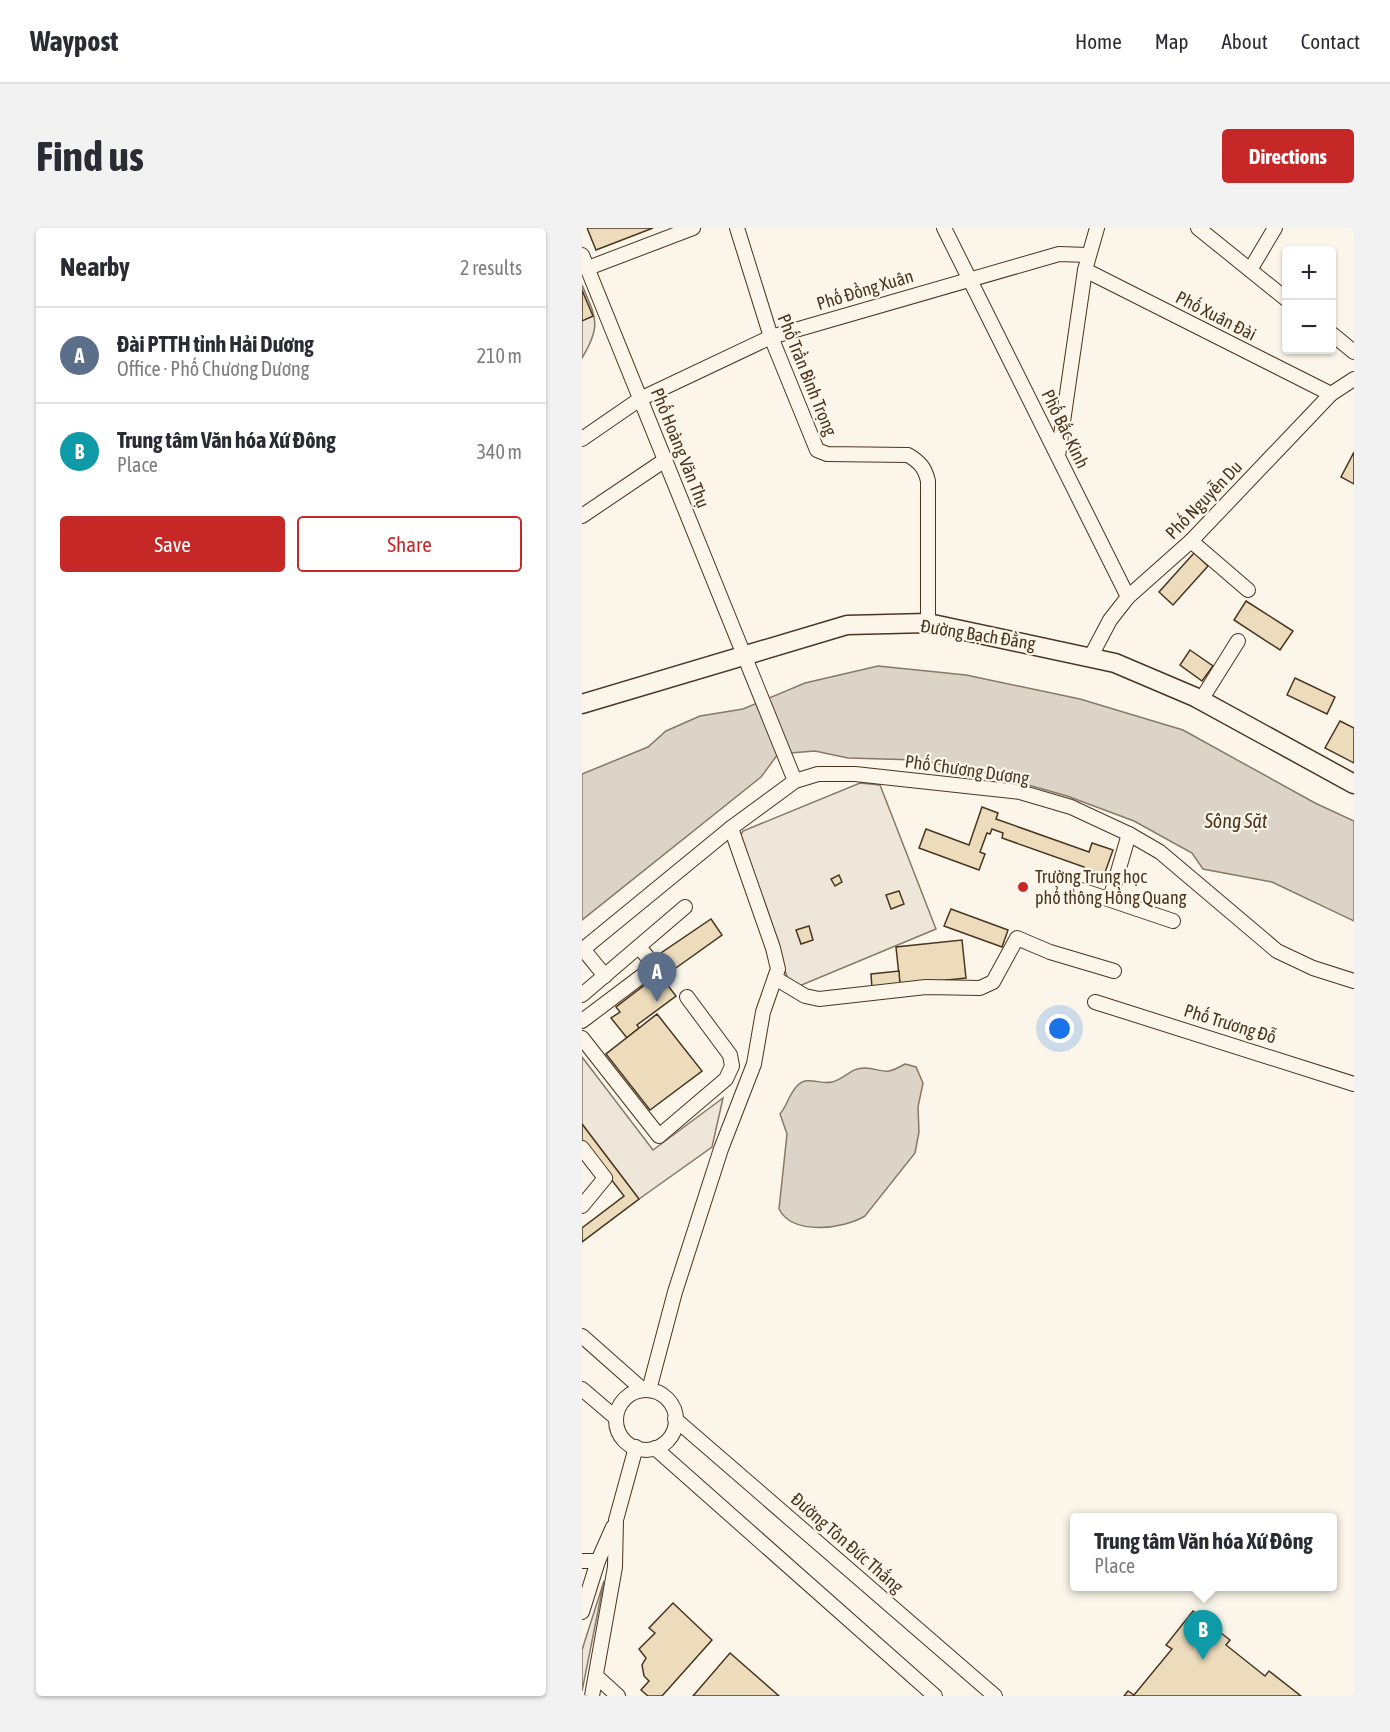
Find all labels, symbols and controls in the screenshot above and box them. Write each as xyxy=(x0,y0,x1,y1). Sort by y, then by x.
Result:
text: Waypost xyxy=(30,25,118,57)
text: Home xyxy=(1075,29,1122,53)
text: Map xyxy=(1155,29,1189,53)
text: About xyxy=(1222,29,1268,53)
text: Contact xyxy=(1301,29,1360,53)
button: Directions xyxy=(1222,129,1354,183)
text: Find us xyxy=(36,132,144,180)
map controls xyxy=(1282,246,1336,354)
button: + xyxy=(1282,246,1336,300)
text: Nearby xyxy=(60,252,130,282)
text: 2 results xyxy=(460,256,522,279)
street label: Phố Đồng Xuân xyxy=(814,264,916,314)
street label: Phố Xuân Đài xyxy=(1173,285,1260,345)
button: − xyxy=(1282,300,1336,354)
street label: Phố Trần Bình Trọng xyxy=(773,310,842,439)
text: Đài PTTH tỉnh Hải Dương xyxy=(117,331,314,357)
text: A xyxy=(75,344,84,367)
text: 210 m xyxy=(477,344,522,367)
text: Office · Phố Chương Dương xyxy=(117,357,309,380)
street label: Phố Hoàng Văn Thụ xyxy=(647,384,715,511)
street label: Phố Bắc Kinh xyxy=(1037,386,1094,472)
text: Trung tâm Văn hóa Xứ Đông xyxy=(117,427,336,453)
text: B xyxy=(75,440,84,463)
text: 340 m xyxy=(477,440,522,463)
text: Place xyxy=(117,453,158,476)
street label: Phố Nguyễn Du xyxy=(1160,455,1246,543)
button: Save xyxy=(60,516,285,572)
button: Share xyxy=(297,516,522,572)
street label: Đường Bạch Đằng xyxy=(919,615,1037,654)
street label: Phố Chương Dương xyxy=(904,749,1031,789)
water label: Sông Sặt xyxy=(1203,809,1268,832)
place label: Trường Trung học phổ thông Hồng Quang xyxy=(1035,866,1187,908)
marker: Trường Trung học phổ thông Hồng Quang xyxy=(1016,880,1030,894)
pin: A xyxy=(638,952,676,1002)
street label: Phố Trương Đỗ xyxy=(1182,999,1279,1047)
your location xyxy=(1045,1014,1074,1043)
street label: Đường Tôn Đức Thắng xyxy=(787,1488,908,1597)
popup xyxy=(1070,1513,1337,1591)
text: Trung tâm Văn hóa Xứ Đông xyxy=(1094,1528,1313,1554)
text: Place xyxy=(1094,1554,1135,1577)
pin: B xyxy=(1184,1610,1222,1660)

